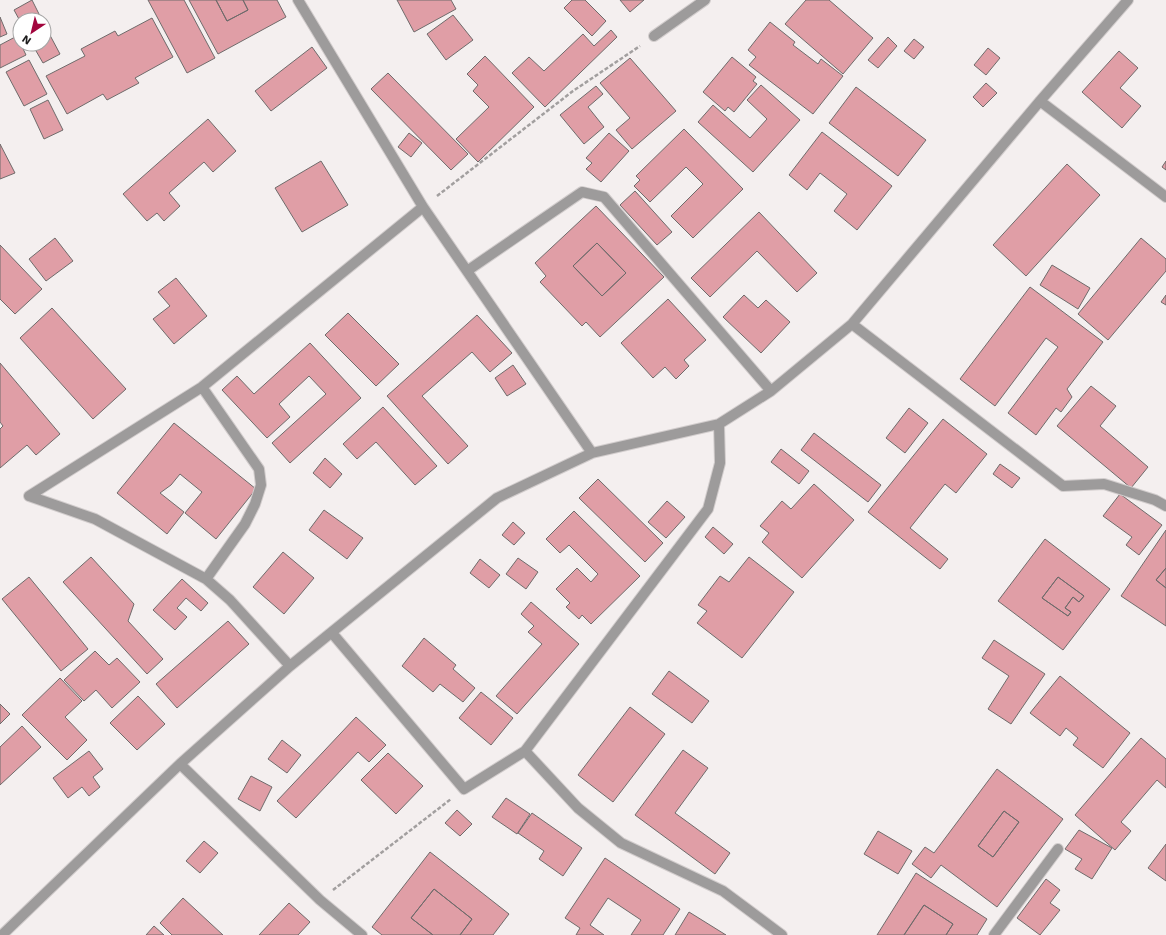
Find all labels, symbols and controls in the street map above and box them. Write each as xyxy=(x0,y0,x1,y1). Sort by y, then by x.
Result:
north arrow xyxy=(12,12,52,52)
text: N xyxy=(19,32,34,47)

